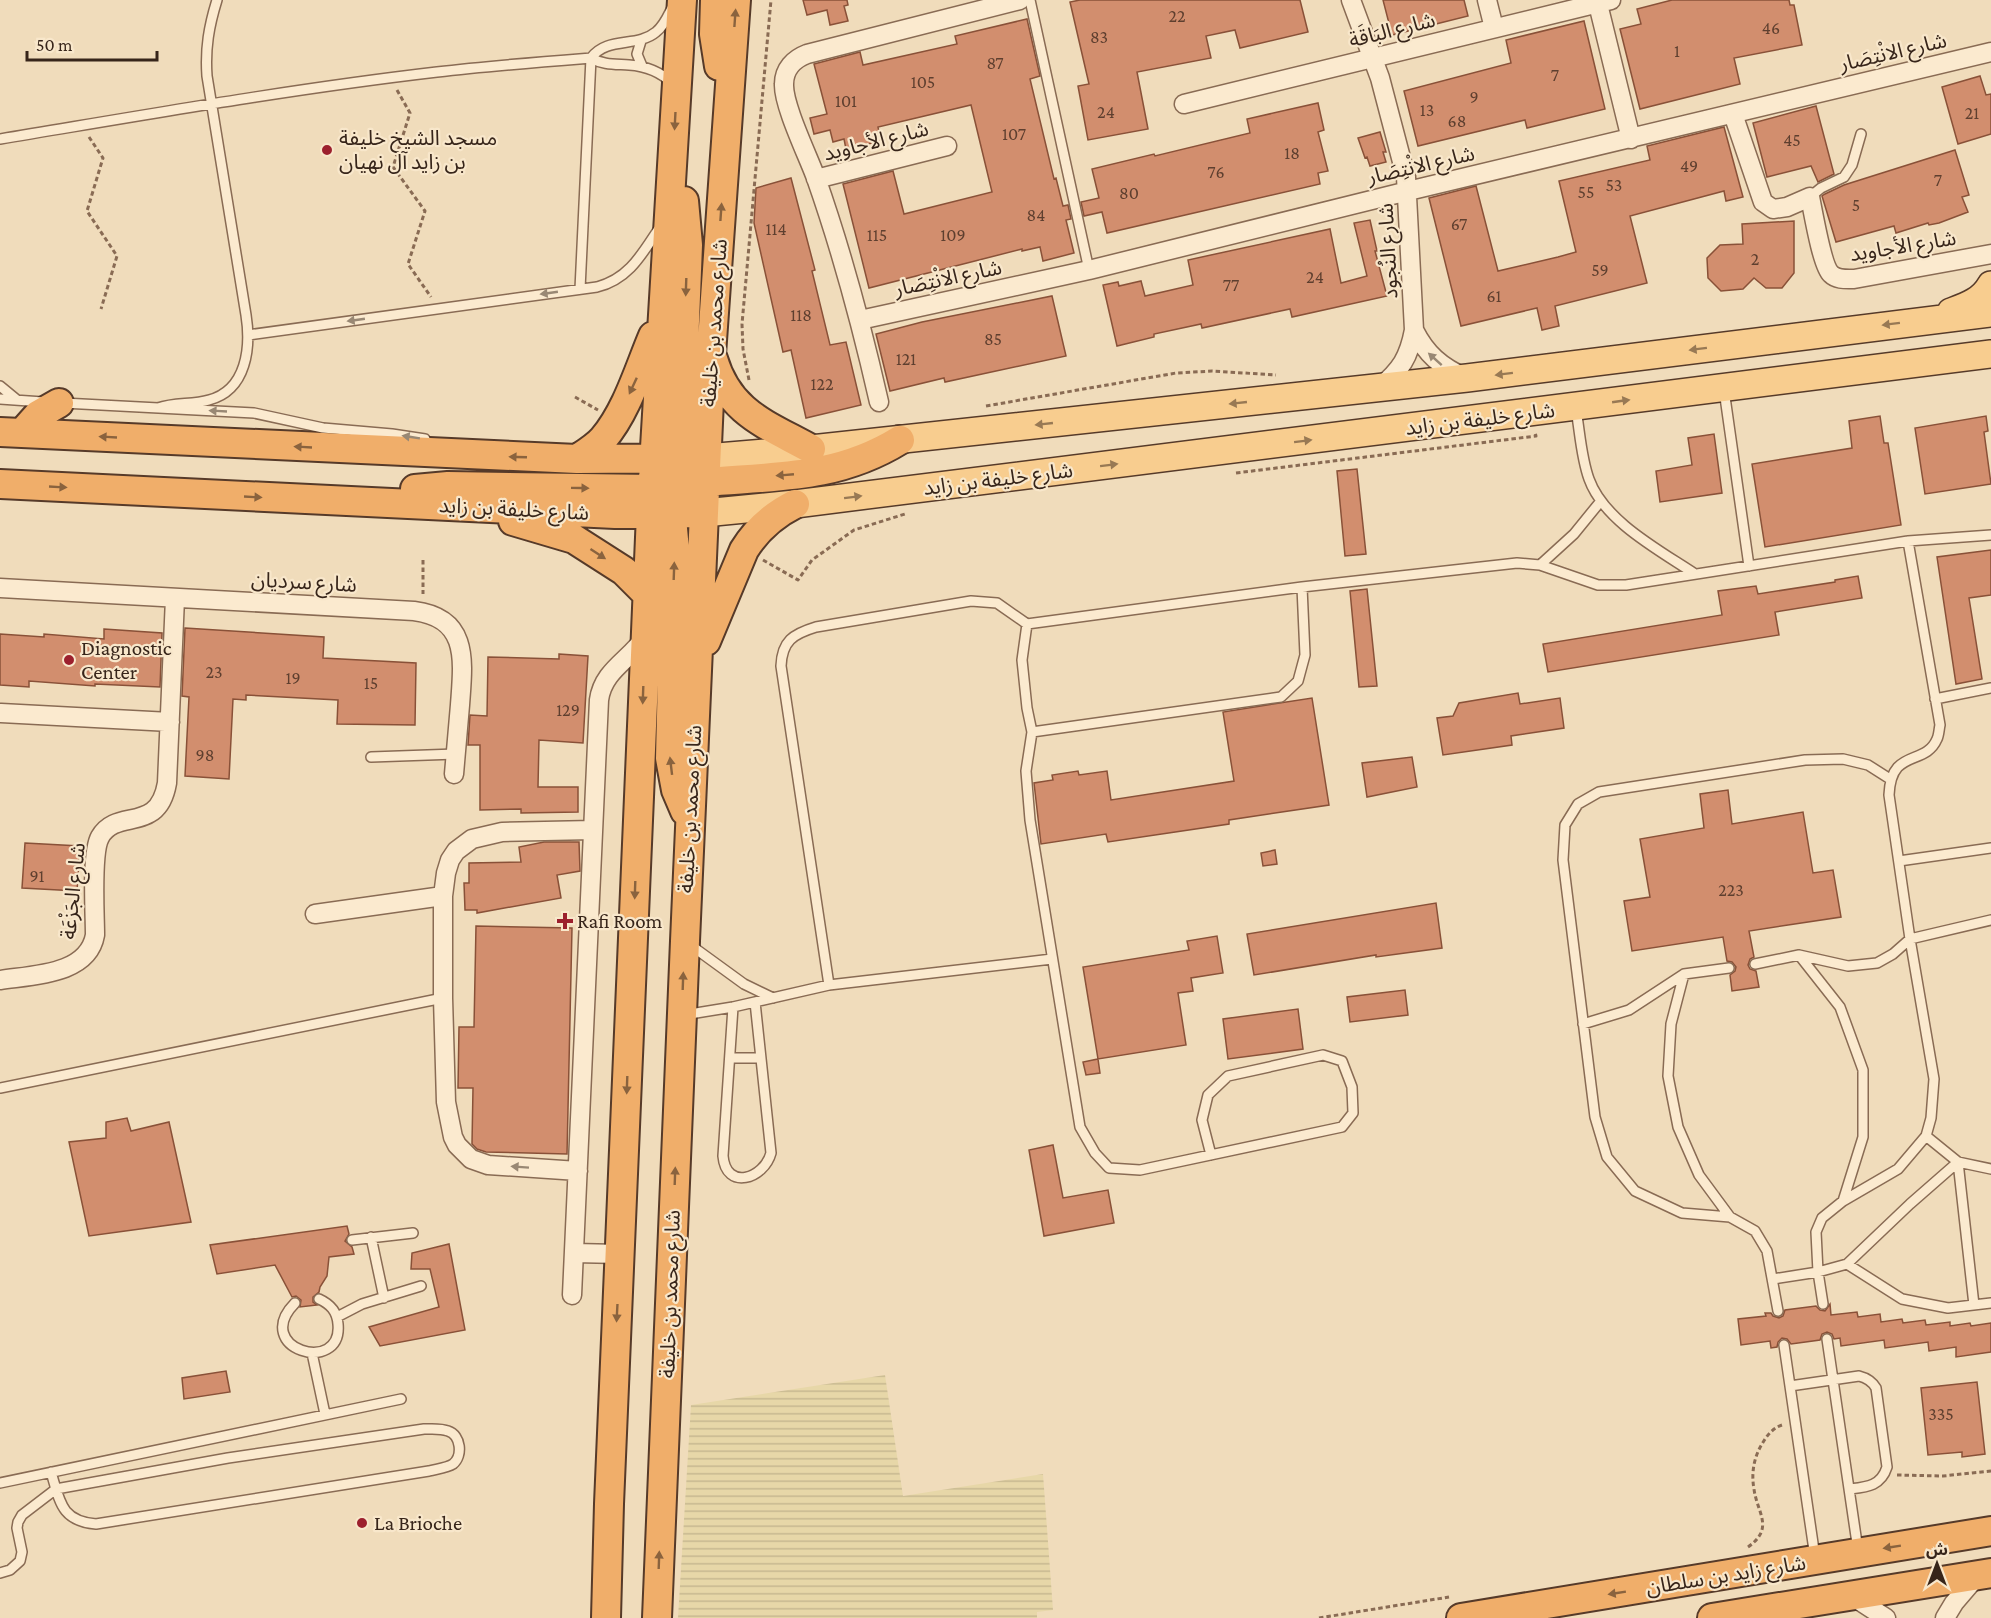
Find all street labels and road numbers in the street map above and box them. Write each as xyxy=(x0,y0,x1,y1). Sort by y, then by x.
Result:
street label: شارع البَاقَة xyxy=(1346,6,1438,55)
street label: شارع الانْتِصَار xyxy=(1836,27,1950,79)
street label: شارع الأجاويد xyxy=(821,116,932,169)
street label: شارع الانْتِصَار xyxy=(1364,140,1478,192)
street label: شارع النُجود xyxy=(1374,202,1405,299)
street label: شارع الأجاويد xyxy=(1848,226,1958,269)
street label: شارع محمد بن خليفة xyxy=(696,238,735,408)
street label: شارع الانْتِصَار xyxy=(891,254,1005,304)
street label: شارع خليفة بن زايد xyxy=(1404,398,1557,443)
street label: شارع خليفة بن زايد xyxy=(922,458,1075,503)
street label: شارع خليفة بن زايد xyxy=(438,493,590,528)
street label: شارع سرديان xyxy=(250,567,357,600)
street label: شارع محمد بن خليفة xyxy=(674,724,709,894)
street label: شارع الجَزْعَة xyxy=(56,841,93,941)
street label: شارع محمد بن خليفة xyxy=(655,1209,688,1379)
street label: شارع زايد بن سلطان xyxy=(1644,1551,1808,1602)

